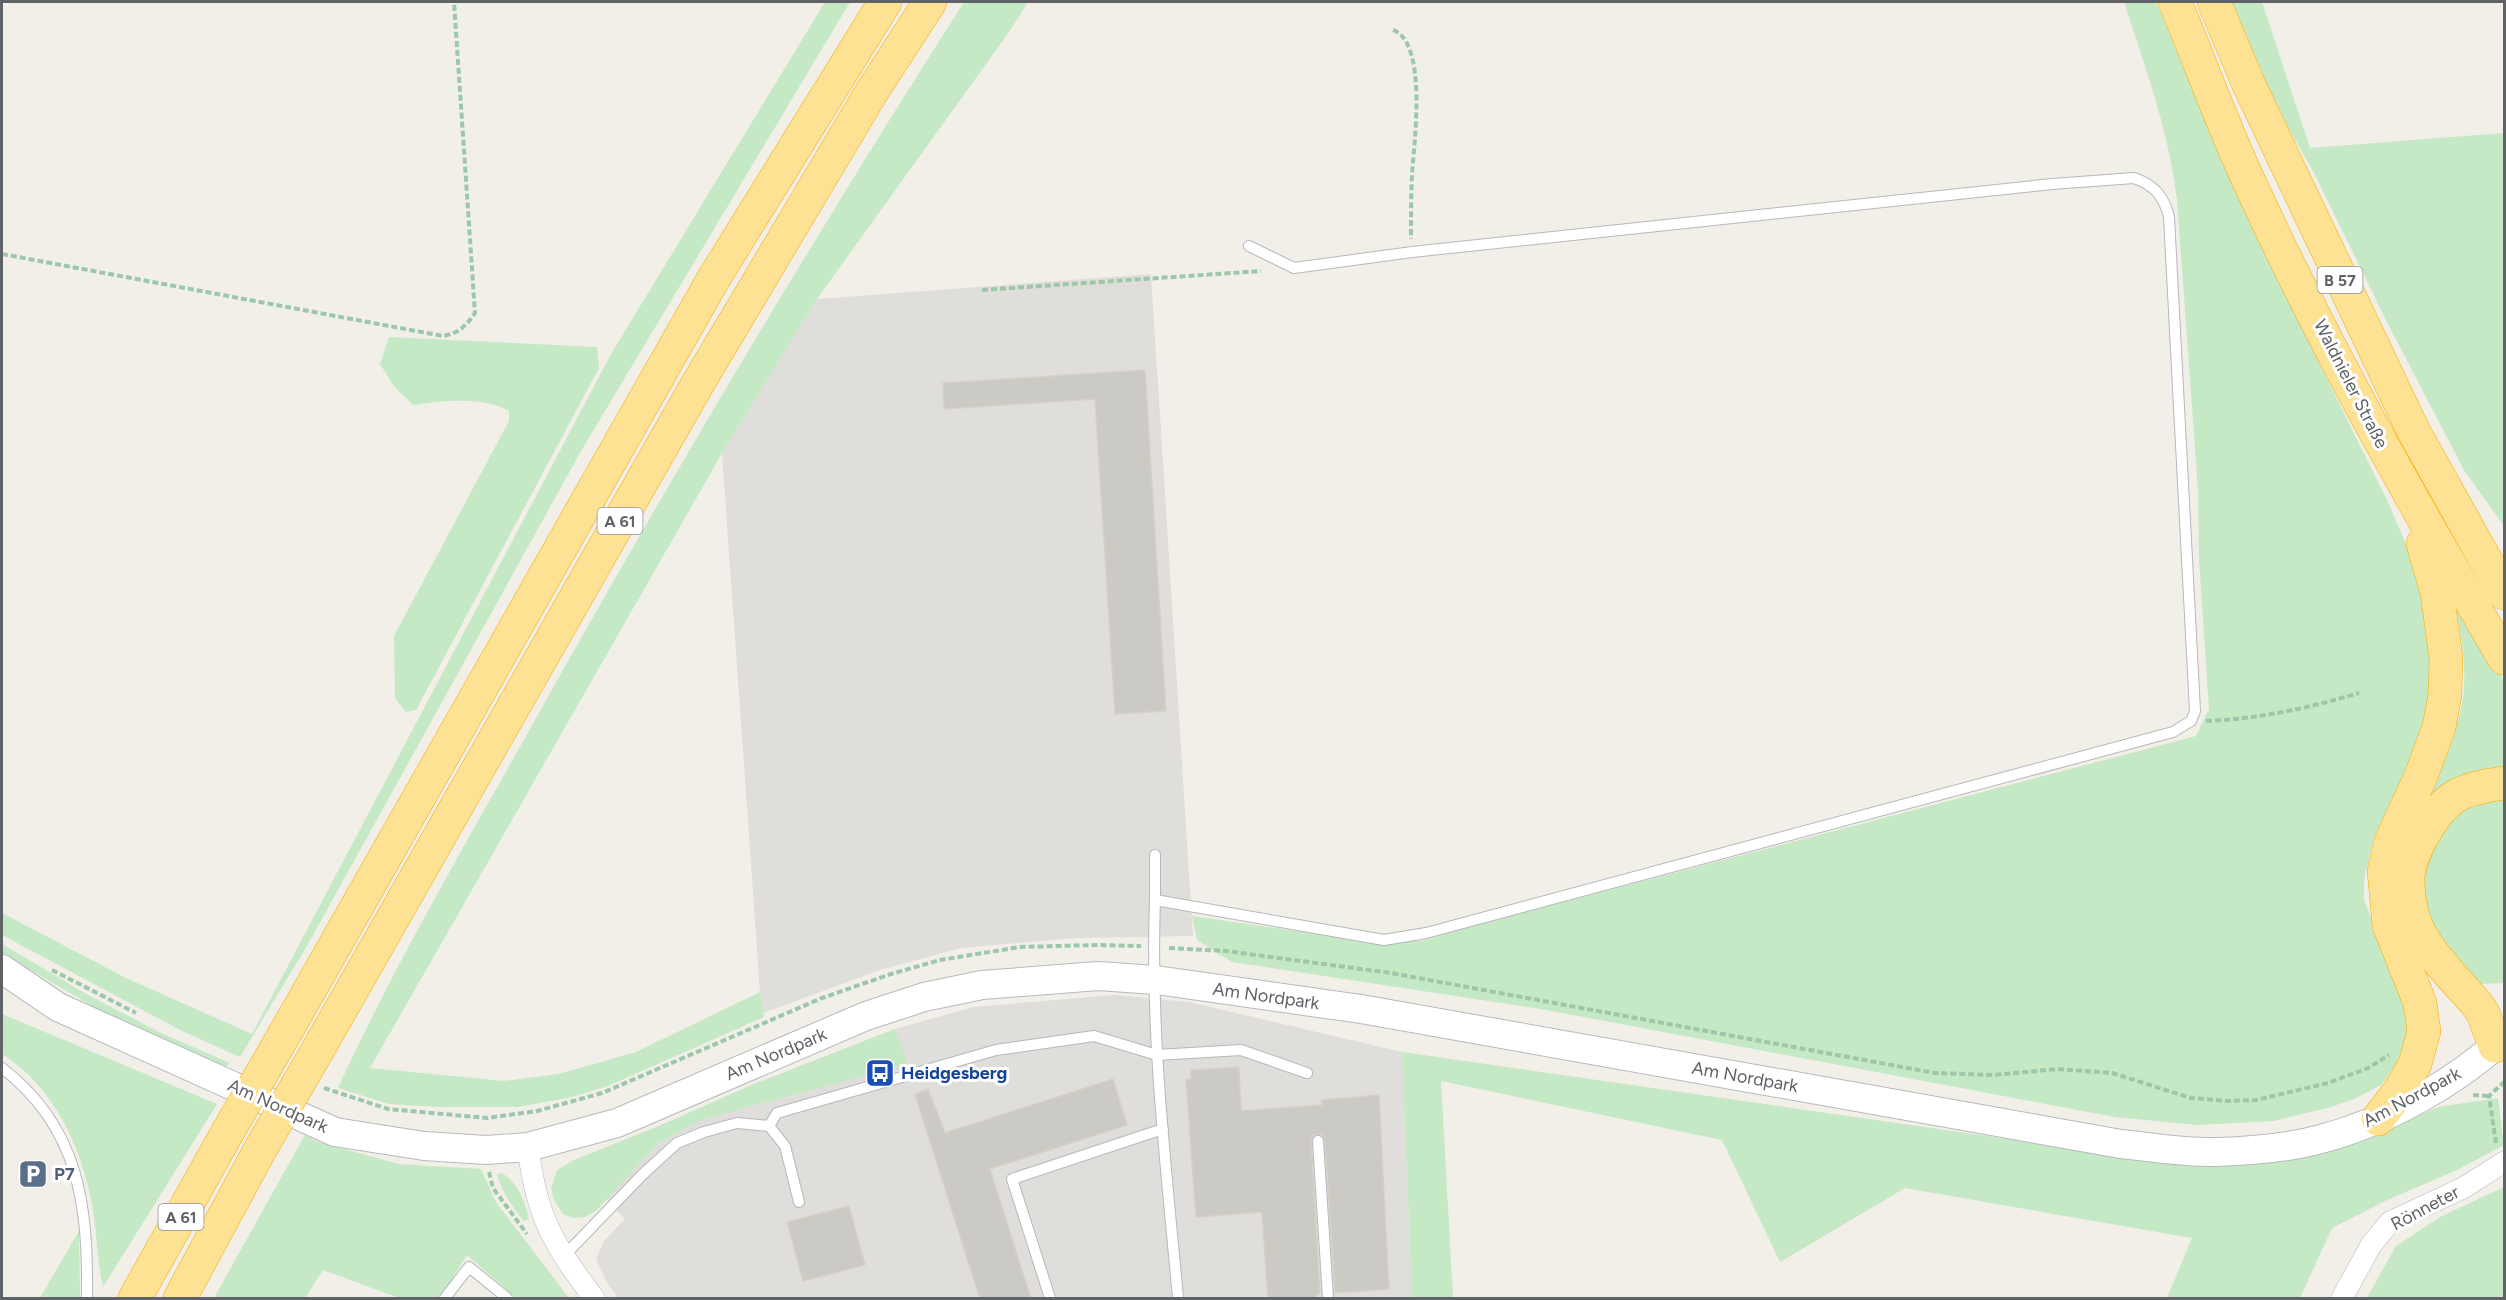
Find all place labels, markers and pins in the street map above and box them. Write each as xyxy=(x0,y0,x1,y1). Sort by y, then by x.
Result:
bus stop icon: Heidgesberg xyxy=(864,1057,896,1089)
place label: Heidgesberg xyxy=(901,1062,1007,1084)
parking icon: P7 xyxy=(17,1158,49,1190)
place label: P7 xyxy=(54,1163,75,1185)

